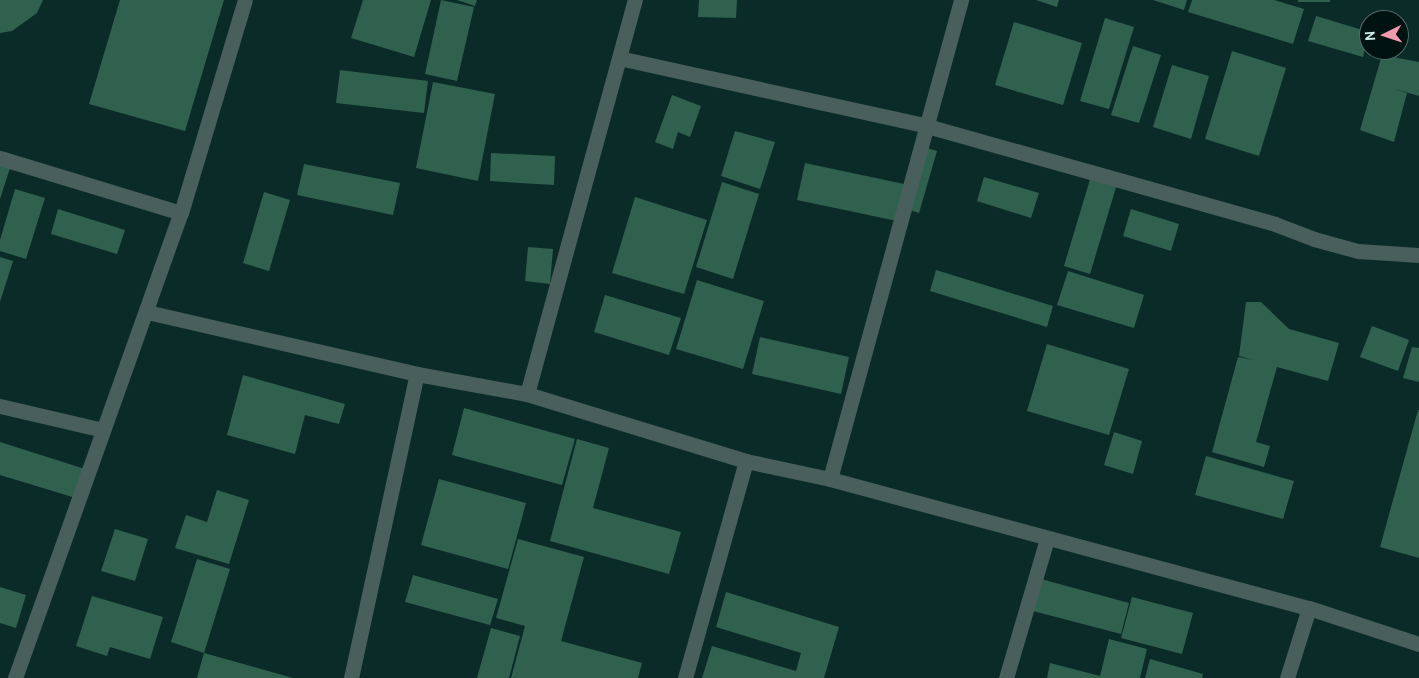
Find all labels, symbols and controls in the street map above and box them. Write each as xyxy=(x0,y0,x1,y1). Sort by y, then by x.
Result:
north arrow xyxy=(1359,10,1409,60)
text: N xyxy=(1361,30,1379,42)

